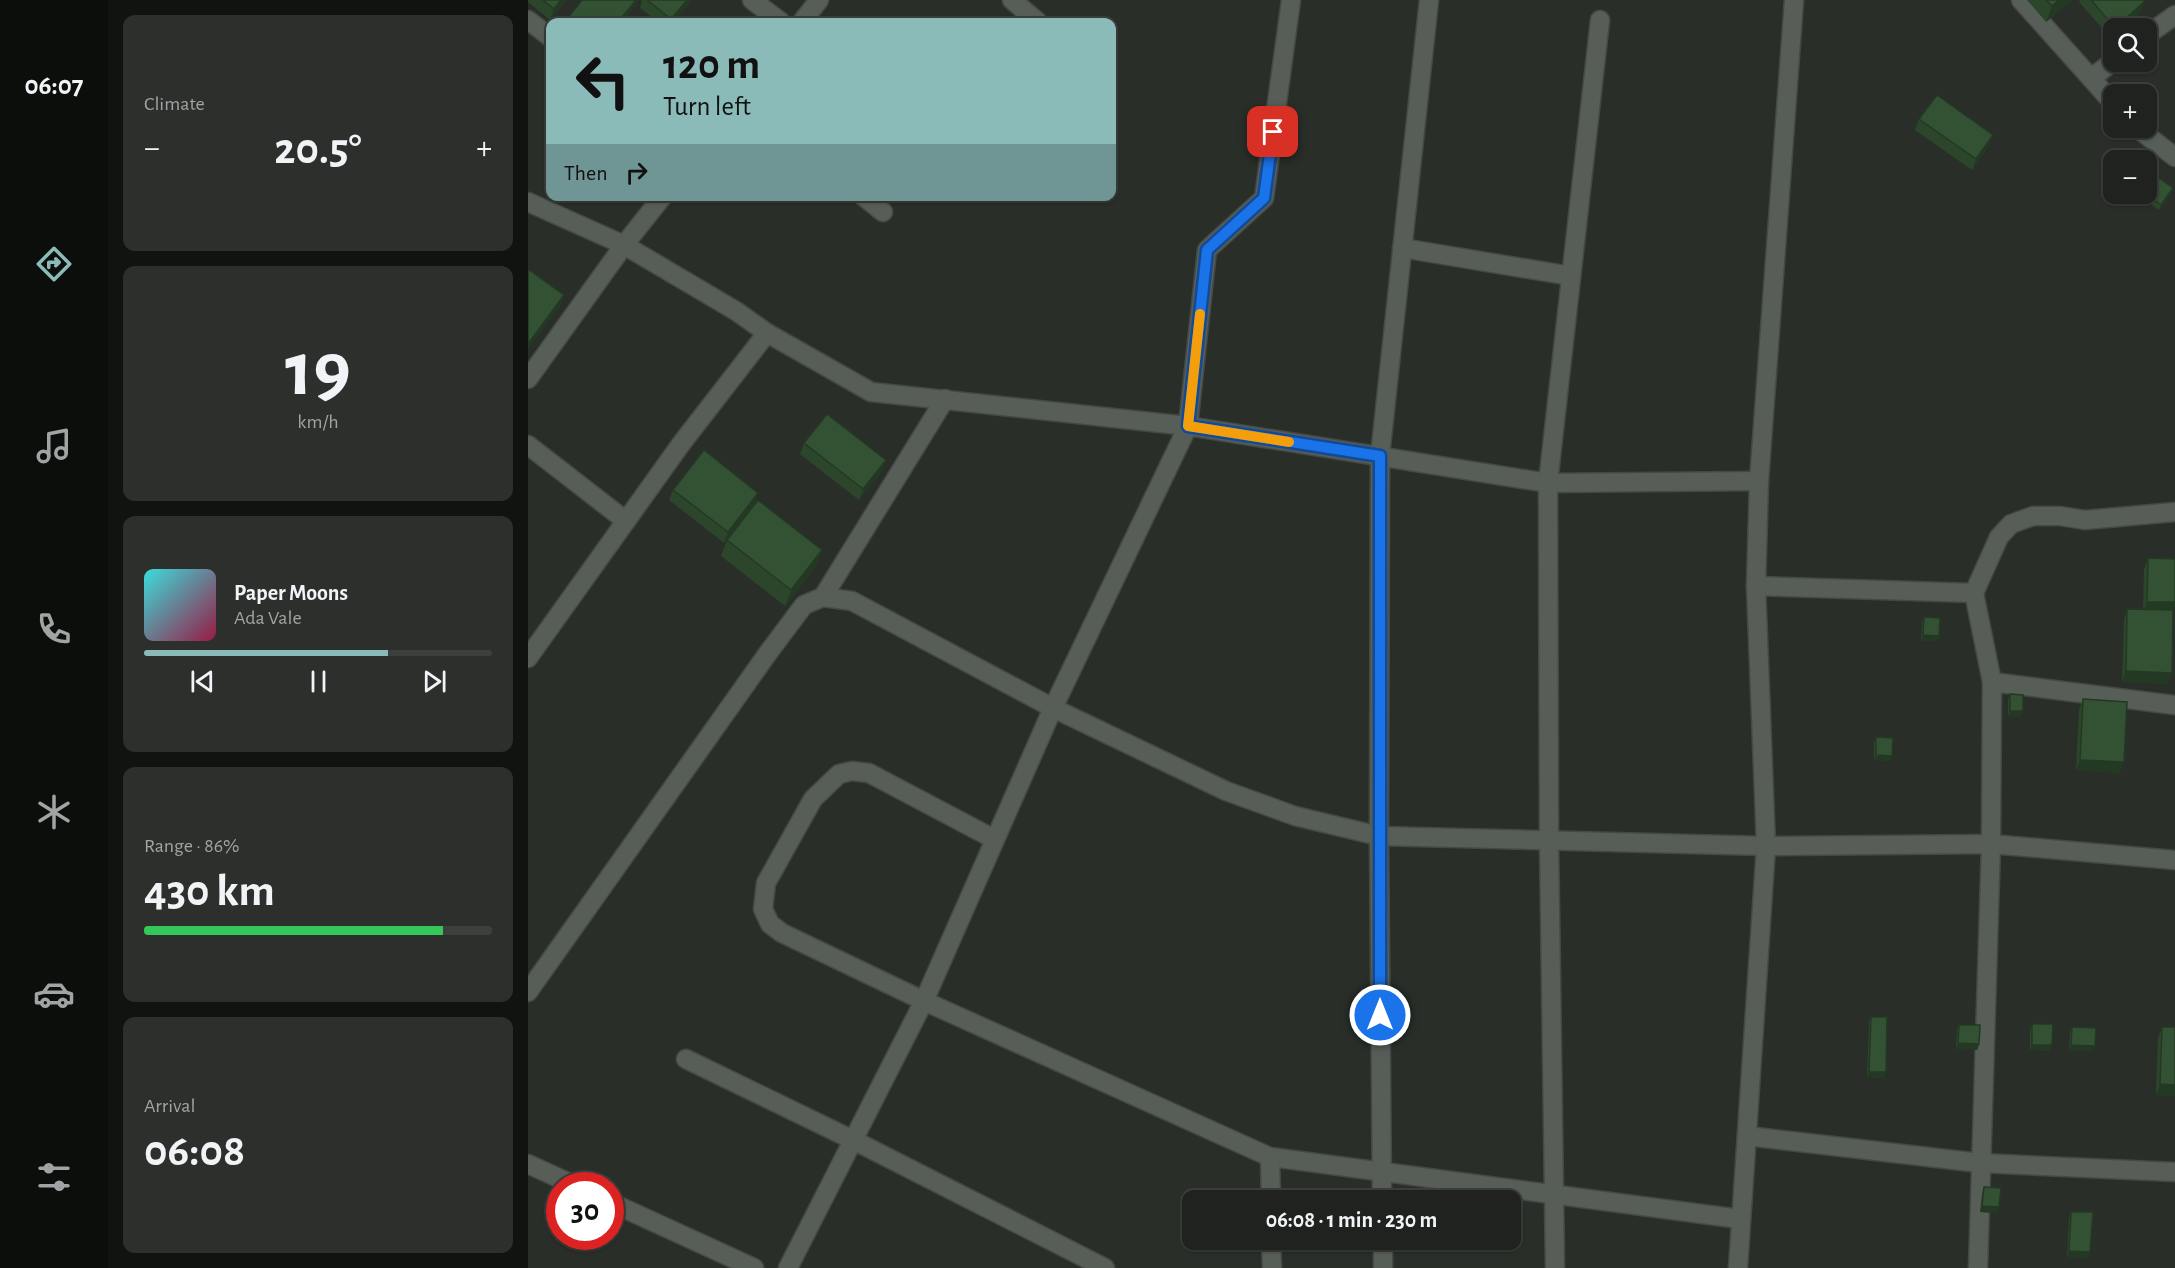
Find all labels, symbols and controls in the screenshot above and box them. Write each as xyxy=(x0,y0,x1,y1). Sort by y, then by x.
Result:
map controls xyxy=(2103,18,2157,204)
button: search xyxy=(2103,18,2157,72)
icon: left xyxy=(564,42,642,120)
text: 120 m xyxy=(663,44,760,86)
text: 06:07 xyxy=(24,72,84,99)
button: + xyxy=(2103,84,2157,138)
text: Turn left xyxy=(663,93,751,120)
text: Climate xyxy=(144,94,205,114)
pin xyxy=(1247,106,1298,157)
icon: arrive xyxy=(1256,115,1289,148)
text: 20.5° xyxy=(274,127,362,172)
text: − xyxy=(144,132,160,165)
text: + xyxy=(476,132,492,165)
button: − xyxy=(2103,150,2157,204)
icon: right xyxy=(620,156,653,189)
text: Then xyxy=(564,162,608,184)
icon: directions xyxy=(33,243,75,285)
text: 19 xyxy=(285,332,351,410)
text: km/h xyxy=(297,412,339,432)
icon: music xyxy=(33,425,75,467)
text: Paper Moons xyxy=(234,582,348,604)
icon: phone xyxy=(33,608,75,650)
text: Ada Vale xyxy=(234,608,302,628)
icon: previous xyxy=(186,665,219,698)
icon: pause xyxy=(302,665,335,698)
icon: next xyxy=(418,665,451,698)
icon: climate xyxy=(33,791,75,833)
text: Range · 86% xyxy=(144,836,240,856)
text: 430 km xyxy=(144,869,275,914)
icon: car xyxy=(33,973,75,1015)
position arrow xyxy=(1348,983,1412,1047)
text: Arrival xyxy=(144,1096,195,1116)
text: 06:08 xyxy=(144,1129,245,1174)
icon: filters xyxy=(33,1156,75,1198)
speed limit sign: 30 xyxy=(546,1172,624,1250)
text: 06:08 · 1 min · 230 m xyxy=(1266,1209,1437,1231)

